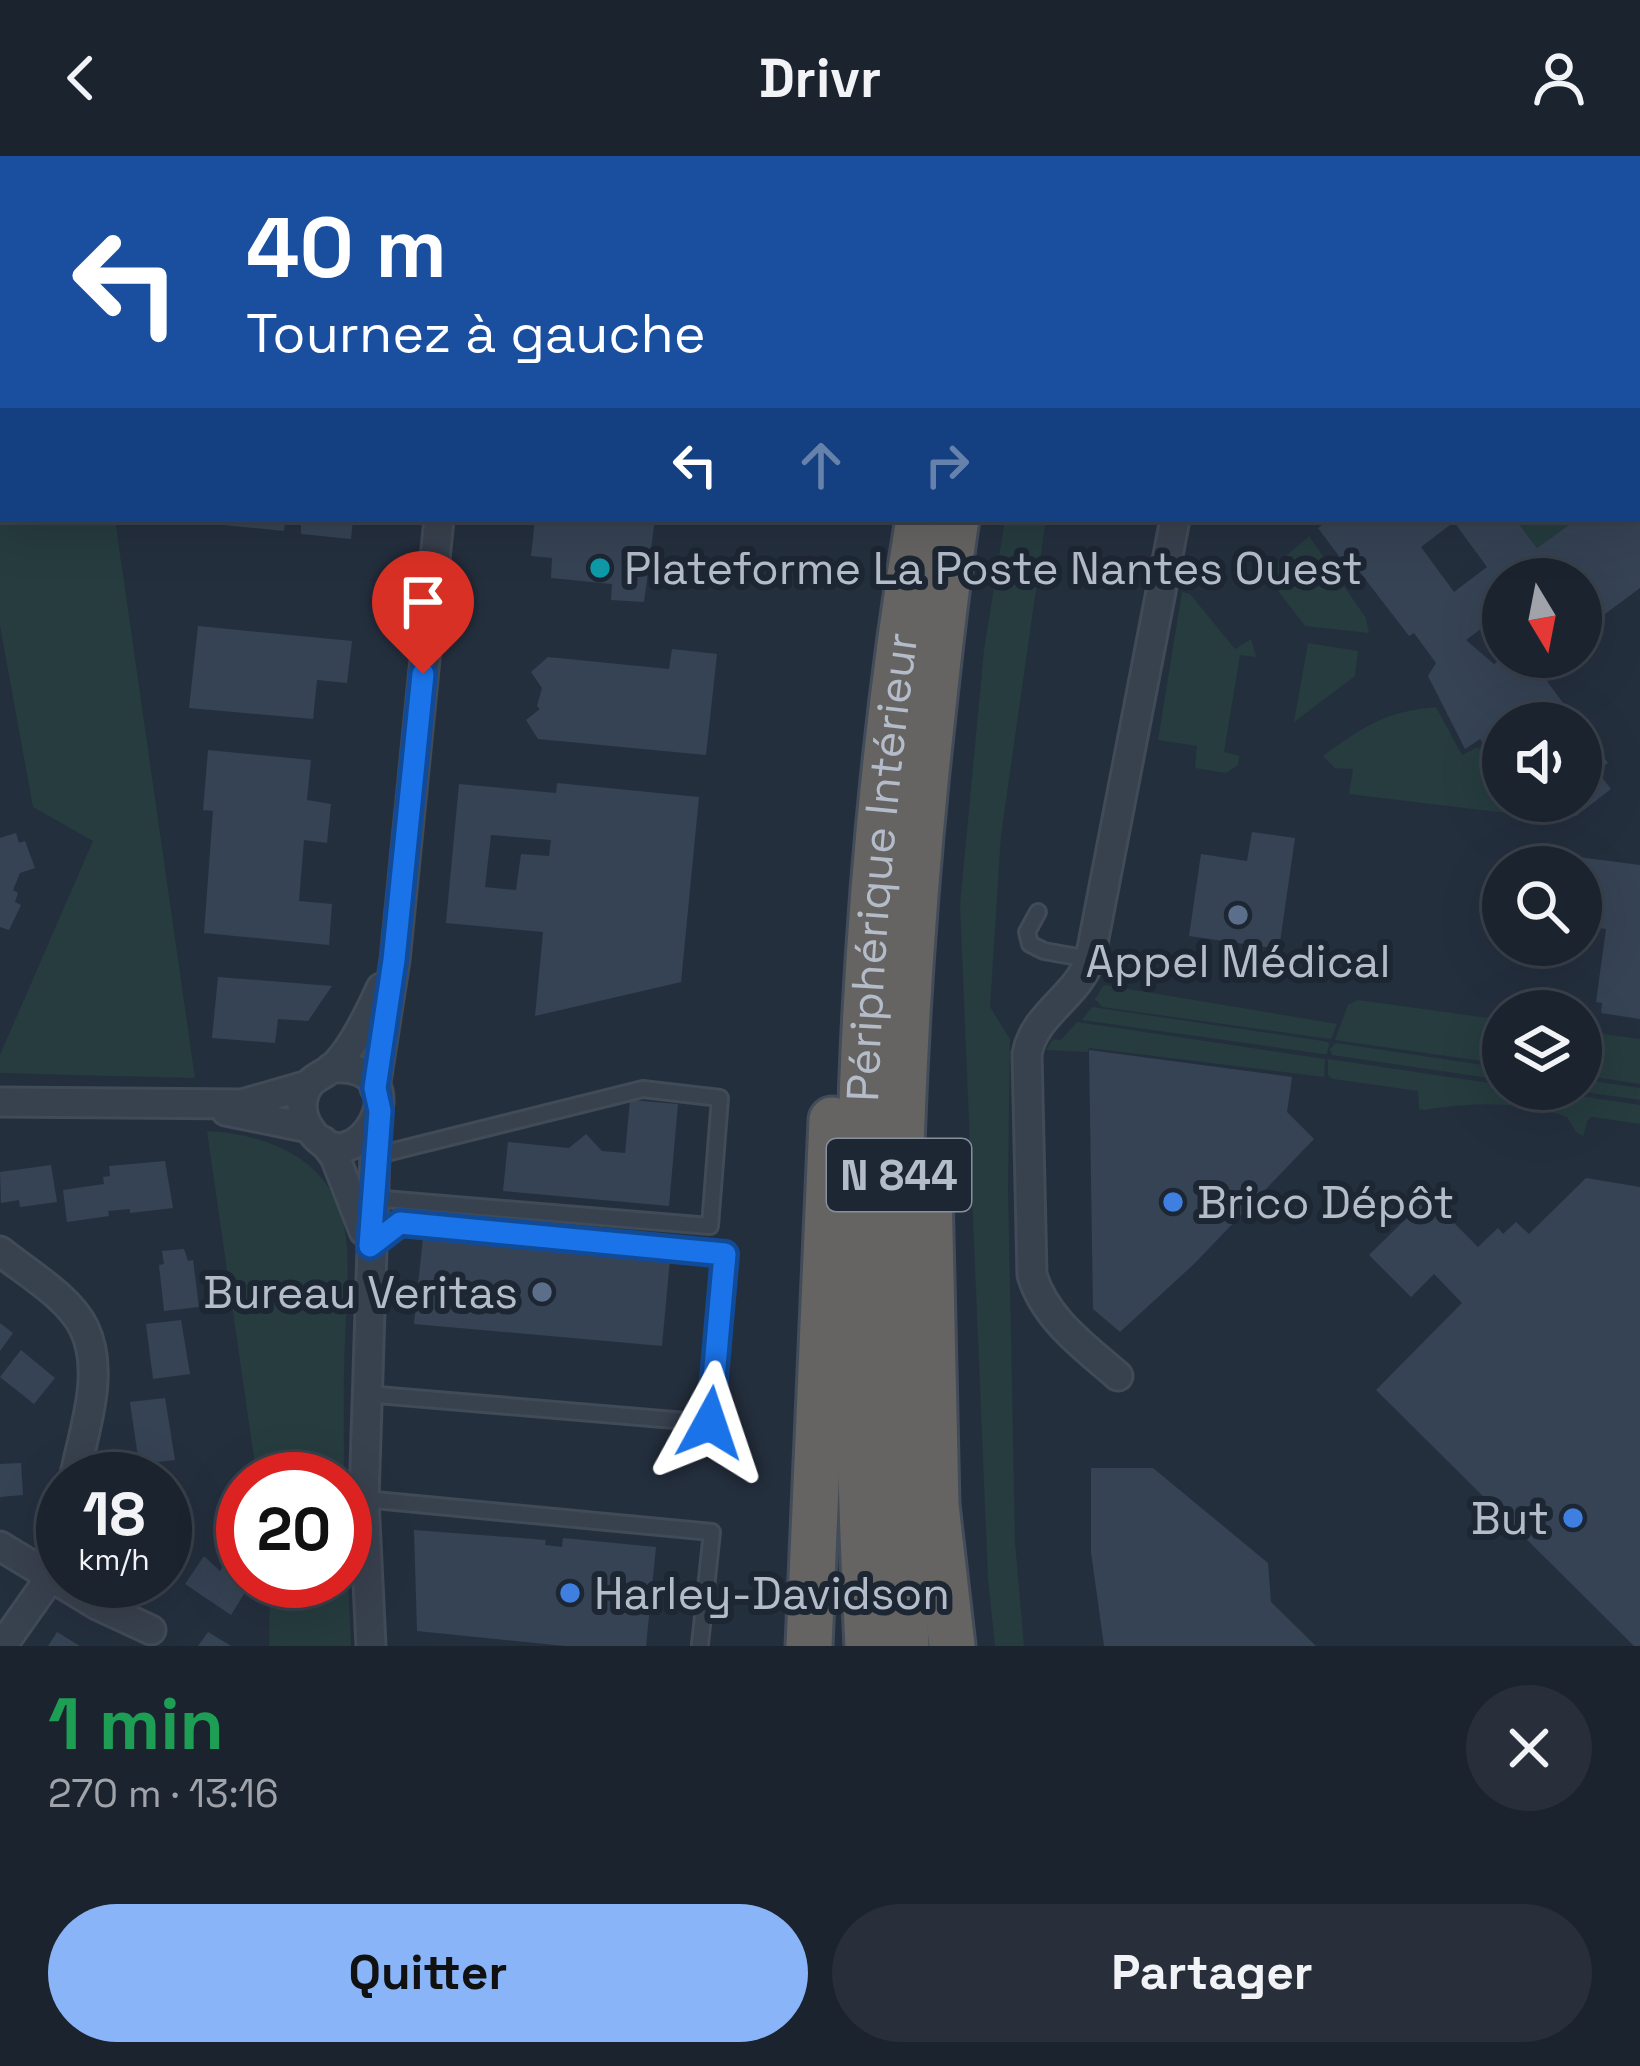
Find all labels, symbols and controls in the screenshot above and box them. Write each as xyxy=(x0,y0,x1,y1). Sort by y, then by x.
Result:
text: Drivr xyxy=(759,44,881,113)
icon: back xyxy=(48,45,114,111)
icon: person xyxy=(1526,45,1592,111)
text: 40 m xyxy=(246,194,447,302)
icon: left xyxy=(48,204,204,360)
text: Tournez à gauche xyxy=(246,299,706,368)
icon: left xyxy=(662,432,728,498)
icon: ahead xyxy=(788,432,854,498)
icon: right xyxy=(914,432,980,498)
place label: Plateforme La Poste Nantes Ouest xyxy=(624,540,1363,597)
pin xyxy=(372,551,474,674)
marker: Plateforme La Poste Nantes Ouest xyxy=(587,555,613,581)
north arrow xyxy=(1482,558,1602,678)
map controls xyxy=(1482,558,1602,1110)
icon: arrive xyxy=(390,569,456,635)
street label: Périphérique Intérieur xyxy=(833,629,930,1103)
button: sound xyxy=(1482,702,1602,822)
button: search xyxy=(1482,846,1602,966)
marker: Appel Médical xyxy=(1225,902,1251,928)
place label: Appel Médical xyxy=(1086,933,1390,990)
button: layers xyxy=(1482,990,1602,1110)
road number: N 844 xyxy=(827,1139,971,1211)
place label: Brico Dépôt xyxy=(1197,1174,1454,1231)
marker: Brico Dépôt xyxy=(1160,1189,1186,1215)
place label: Bureau Veritas xyxy=(203,1264,518,1321)
marker: Bureau Veritas xyxy=(529,1279,555,1305)
position arrow xyxy=(647,1360,773,1486)
speed limit sign: 20 xyxy=(216,1452,372,1608)
text: 18 xyxy=(82,1476,146,1553)
place label: But xyxy=(1471,1490,1549,1547)
marker: But xyxy=(1560,1505,1586,1531)
text: km/h xyxy=(78,1540,150,1579)
place label: Harley-Davidson xyxy=(594,1565,950,1622)
marker: Harley-Davidson xyxy=(557,1580,583,1606)
text: 1 min xyxy=(48,1678,224,1770)
button: close xyxy=(1466,1685,1592,1811)
text: 270 m · 13:16 xyxy=(48,1769,279,1818)
button: Quitter xyxy=(48,1904,808,2042)
button: Partager xyxy=(832,1904,1592,2042)

